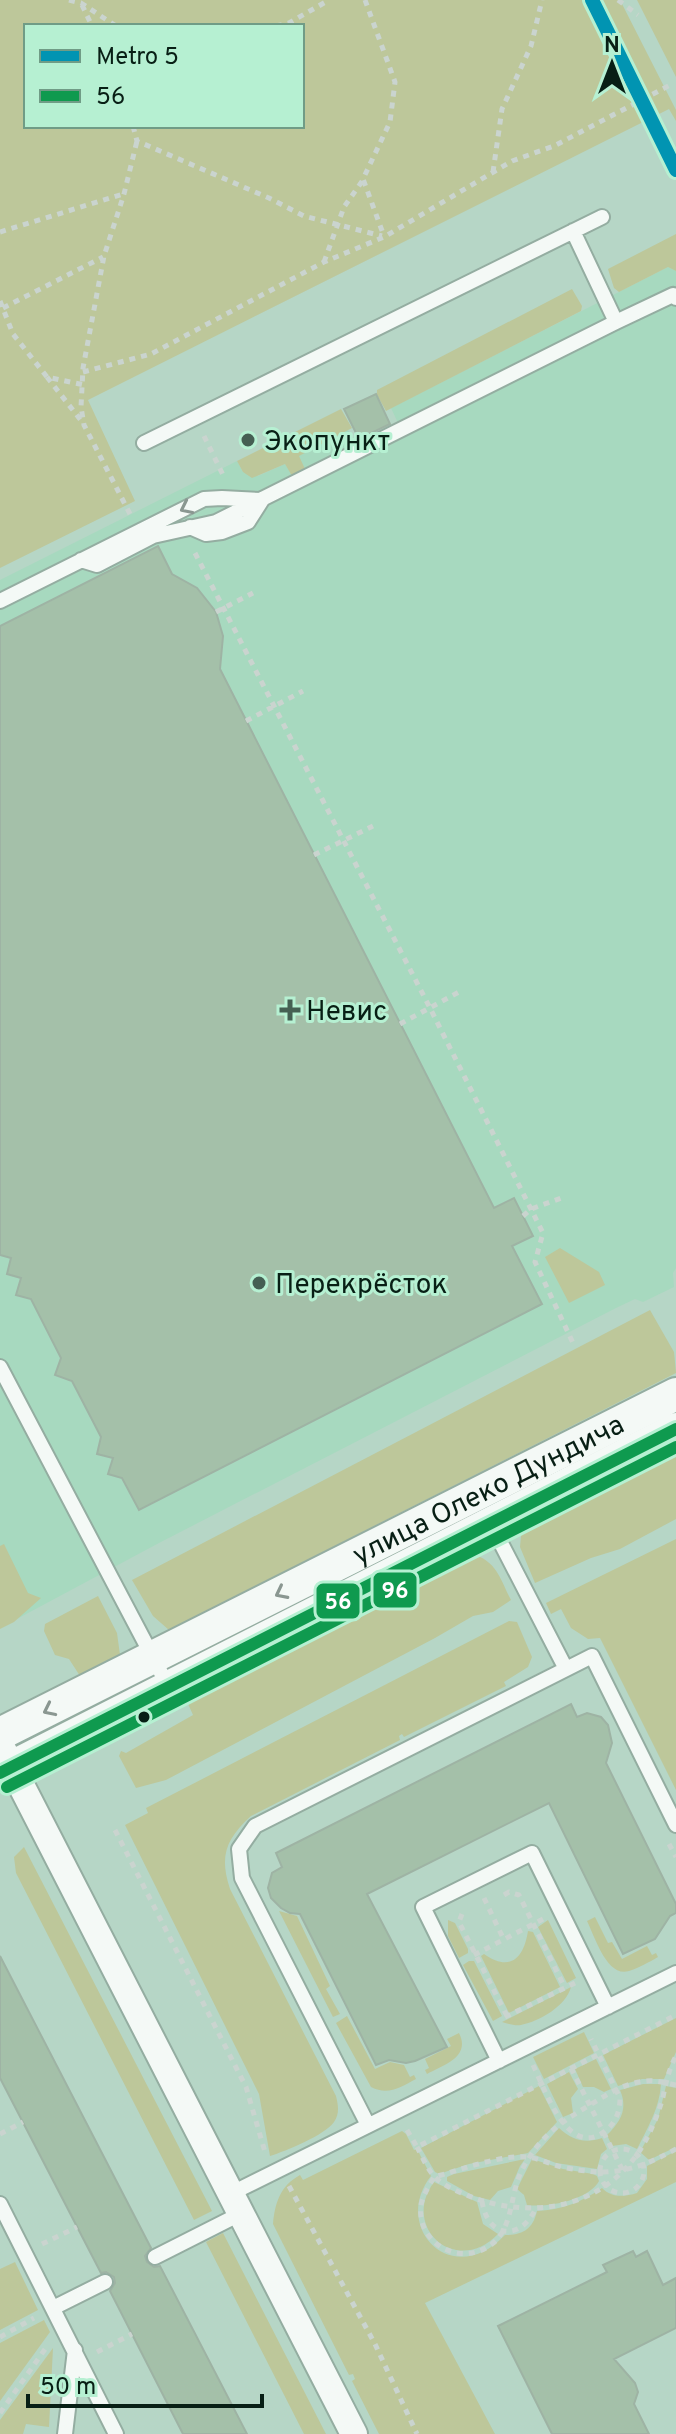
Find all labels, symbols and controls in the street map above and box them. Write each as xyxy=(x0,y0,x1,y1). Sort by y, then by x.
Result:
legend xyxy=(24,24,304,128)
north arrow xyxy=(572,24,652,104)
text: N xyxy=(604,33,620,60)
text: Metro 5 xyxy=(96,43,179,73)
text: 56 xyxy=(96,83,125,113)
place label: Экопункт xyxy=(264,425,390,461)
marker: Экопункт xyxy=(239,431,257,449)
one-way arrow xyxy=(179,499,194,514)
place label: Невис xyxy=(306,995,387,1031)
marker: Невис xyxy=(281,1001,299,1019)
place label: Перекрёсток xyxy=(275,1268,447,1304)
marker: Перекрёсток xyxy=(250,1274,268,1292)
street label: улица Олеко Дундича xyxy=(347,1408,631,1575)
line badge: 96 xyxy=(372,1571,418,1609)
text: 96 xyxy=(381,1579,409,1606)
line badge: 56 xyxy=(315,1582,361,1620)
one-way arrow xyxy=(275,1583,290,1599)
text: 56 xyxy=(325,1590,351,1617)
one-way arrow xyxy=(42,1700,57,1715)
unlabelled marker xyxy=(136,1709,152,1725)
scale bar xyxy=(28,2358,262,2408)
text: 50 m xyxy=(40,2373,96,2403)

